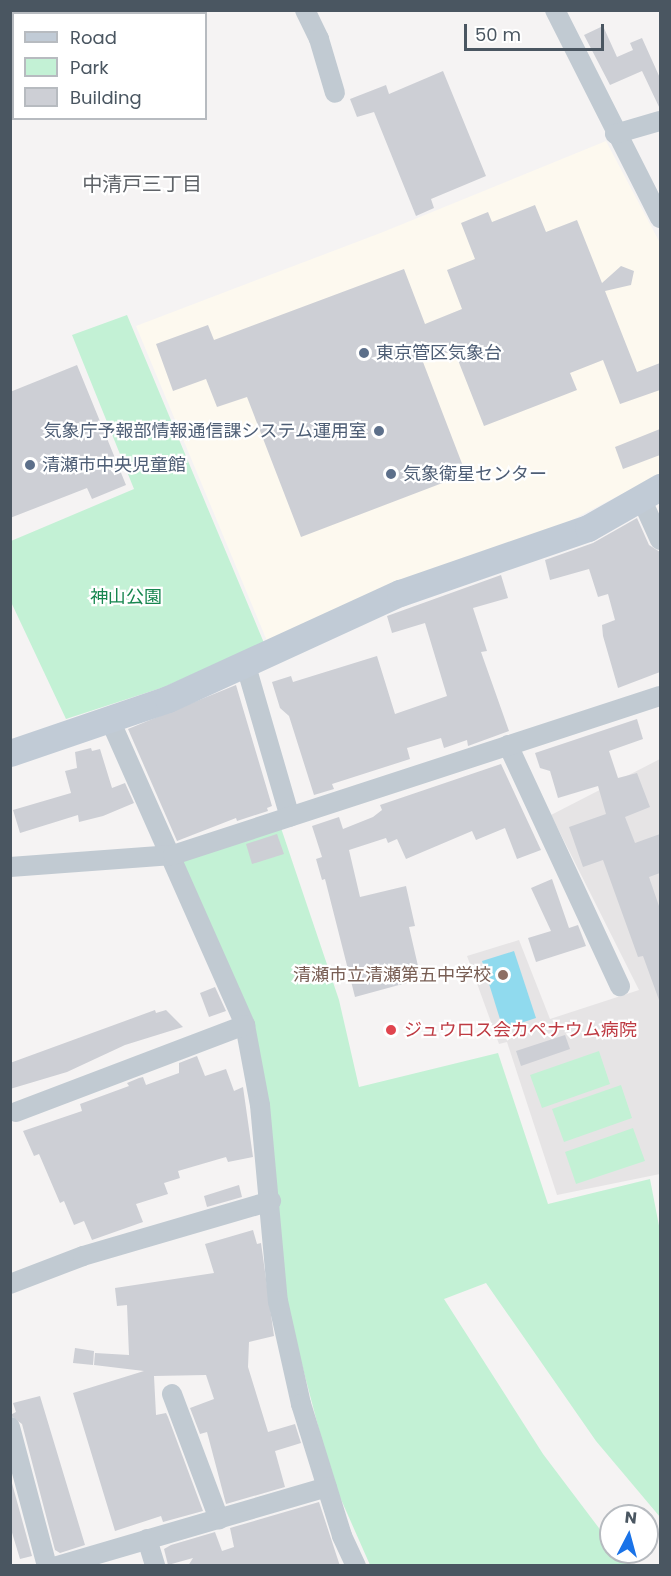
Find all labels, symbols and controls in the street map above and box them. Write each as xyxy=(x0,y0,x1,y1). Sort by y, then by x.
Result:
legend xyxy=(12,12,207,120)
scale bar xyxy=(467,12,606,50)
text: 50 m xyxy=(475,22,521,47)
text: Road xyxy=(70,25,117,50)
text: Park xyxy=(70,55,109,80)
text: Building xyxy=(70,85,142,110)
district label: 中清戸三丁目 xyxy=(82,172,202,196)
place label: 東京管区気象台 xyxy=(376,342,502,364)
marker: 東京管区気象台 xyxy=(357,346,371,360)
place label: 気象庁予報部情報通信課システム運用室 xyxy=(43,420,367,442)
marker: 気象庁予報部情報通信課システム運用室 xyxy=(372,424,386,438)
place label: 清瀬市中央児童館 xyxy=(42,454,186,476)
marker: 清瀬市中央児童館 xyxy=(23,458,37,472)
place label: 気象衛星センター xyxy=(403,463,547,485)
marker: 気象衛星センター xyxy=(384,467,398,481)
park label: 神山公園 xyxy=(90,586,162,608)
place label: 清瀬市立清瀬第五中学校 xyxy=(293,964,491,986)
marker: 清瀬市立清瀬第五中学校 xyxy=(496,968,510,982)
place label: ジュウロス会カペナウム病院 xyxy=(404,1019,638,1041)
marker: ジュウロス会カペナウム病院 xyxy=(382,1021,400,1039)
north arrow xyxy=(599,1504,659,1564)
text: N xyxy=(624,1506,638,1530)

